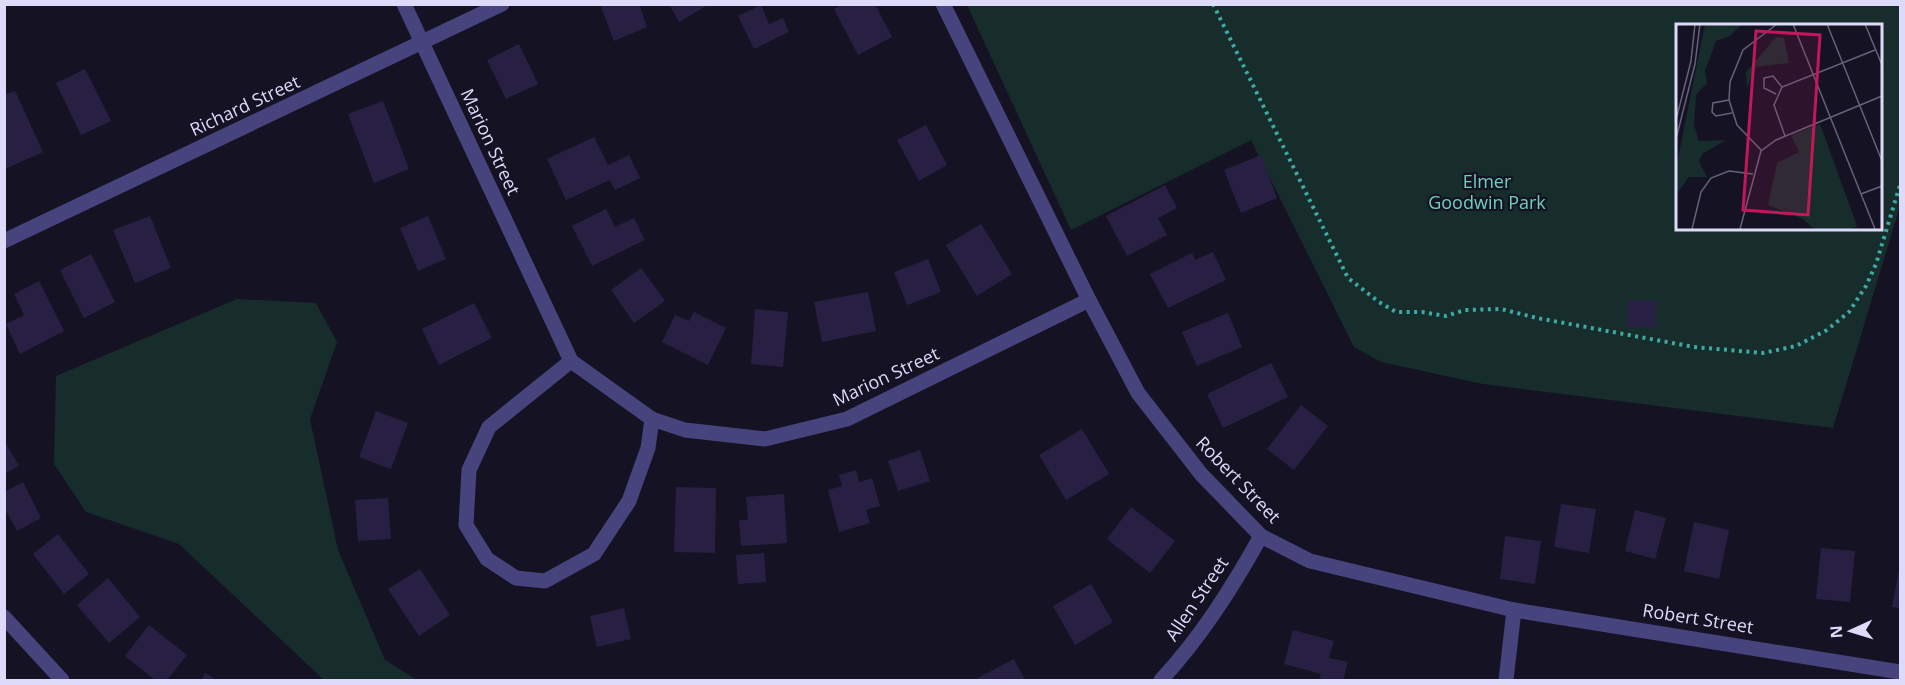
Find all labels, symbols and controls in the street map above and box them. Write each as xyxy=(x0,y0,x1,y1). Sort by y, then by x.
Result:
inset map xyxy=(1676,24,1881,230)
street label: Richard Street xyxy=(186,69,303,141)
street label: Marion Street xyxy=(456,84,526,199)
park label: Elmer Goodwin Park xyxy=(1428,169,1546,214)
street label: Marion Street xyxy=(828,341,943,411)
street label: Robert Street xyxy=(1191,431,1286,528)
street label: Allen Street xyxy=(1159,552,1233,645)
street label: Robert Street xyxy=(1641,597,1755,639)
north arrow xyxy=(1821,601,1881,661)
text: N xyxy=(1825,625,1847,639)

